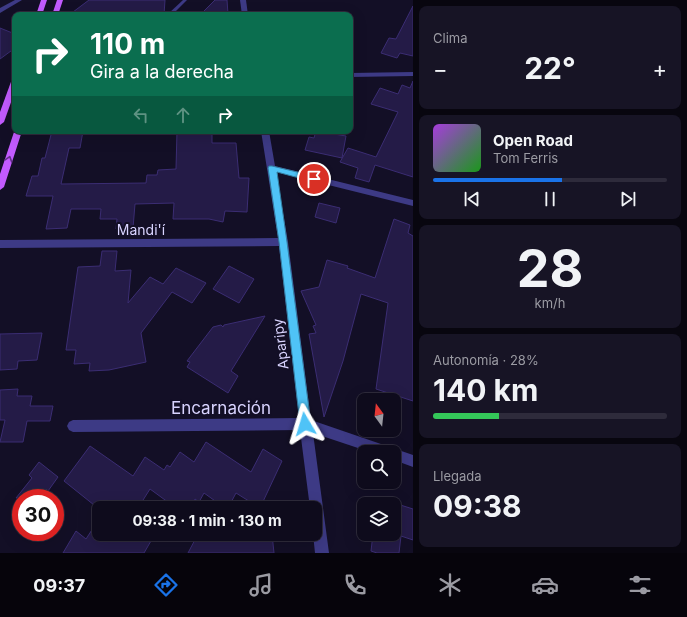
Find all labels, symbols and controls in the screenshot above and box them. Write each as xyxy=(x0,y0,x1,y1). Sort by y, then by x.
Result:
text: 110 m xyxy=(90,27,165,61)
icon: right xyxy=(24,28,76,80)
text: Clima xyxy=(433,30,467,46)
text: 22° xyxy=(524,50,576,86)
text: − xyxy=(433,56,448,82)
text: + xyxy=(652,56,667,82)
text: Gira a la derecha xyxy=(90,61,234,82)
icon: left xyxy=(130,104,152,126)
icon: ahead xyxy=(172,104,194,126)
icon: right xyxy=(214,104,236,126)
text: Open Road xyxy=(493,131,573,150)
text: Tom Ferris xyxy=(493,150,558,166)
one-way arrow xyxy=(4,156,13,163)
pin xyxy=(297,162,331,196)
icon: arrive xyxy=(303,168,325,190)
icon: previous xyxy=(461,188,483,210)
icon: pause xyxy=(539,188,561,210)
icon: next xyxy=(617,188,639,210)
street label: Mandi'í xyxy=(117,221,166,238)
text: 28 xyxy=(517,237,583,300)
text: km/h xyxy=(535,295,565,311)
street label: Aparipy xyxy=(268,317,292,370)
text: Autonomía · 28% xyxy=(433,352,539,368)
text: 140 km xyxy=(433,372,538,408)
north arrow xyxy=(357,393,401,437)
map controls xyxy=(357,393,401,541)
street label: Encarnación xyxy=(171,398,271,418)
position arrow xyxy=(284,403,326,445)
button: search xyxy=(357,445,401,489)
text: Llegada xyxy=(433,468,482,484)
text: 09:38 xyxy=(433,488,522,524)
speed limit sign: 30 xyxy=(12,489,64,541)
button: layers xyxy=(357,497,401,541)
text: 09:38 · 1 min · 130 m xyxy=(132,511,282,530)
icon: directions xyxy=(152,571,180,599)
icon: music xyxy=(247,571,275,599)
icon: phone xyxy=(341,571,369,599)
icon: climate xyxy=(436,571,464,599)
icon: car xyxy=(531,571,559,599)
icon: filters xyxy=(626,571,654,599)
text: 09:37 xyxy=(33,575,85,596)

